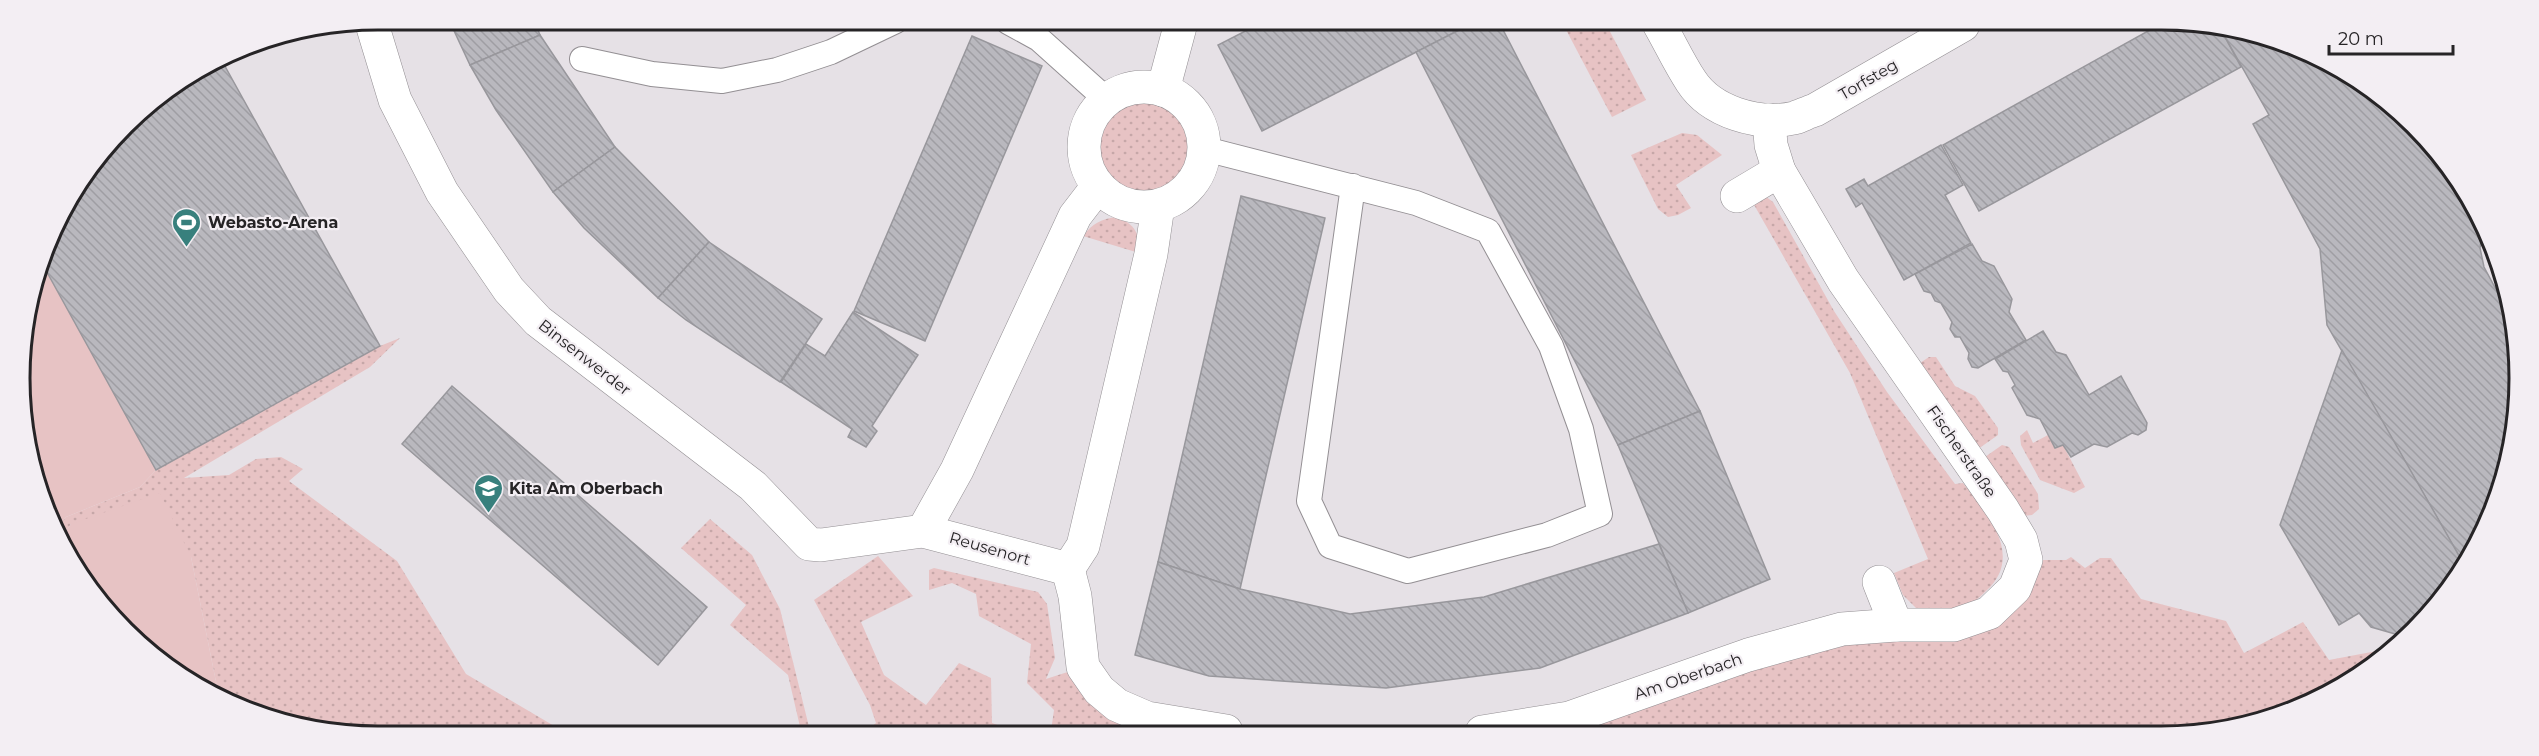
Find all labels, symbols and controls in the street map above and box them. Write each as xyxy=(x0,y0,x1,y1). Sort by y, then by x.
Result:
scale bar xyxy=(2329,18,2454,56)
text: 20 m xyxy=(2338,28,2384,50)
street label: Torfsteg xyxy=(1835,55,1901,104)
sports icon: Webasto-Arena xyxy=(171,206,203,248)
place label: Webasto-Arena xyxy=(208,213,338,232)
street label: Binsenwerder xyxy=(535,315,635,399)
street label: Fischerstraße xyxy=(1923,402,2000,501)
school or university icon: Kita Am Oberbach xyxy=(472,472,504,514)
place label: Kita Am Oberbach xyxy=(509,479,663,498)
street label: Reusenort xyxy=(947,528,1033,569)
street label: Am Oberbach xyxy=(1632,649,1745,704)

